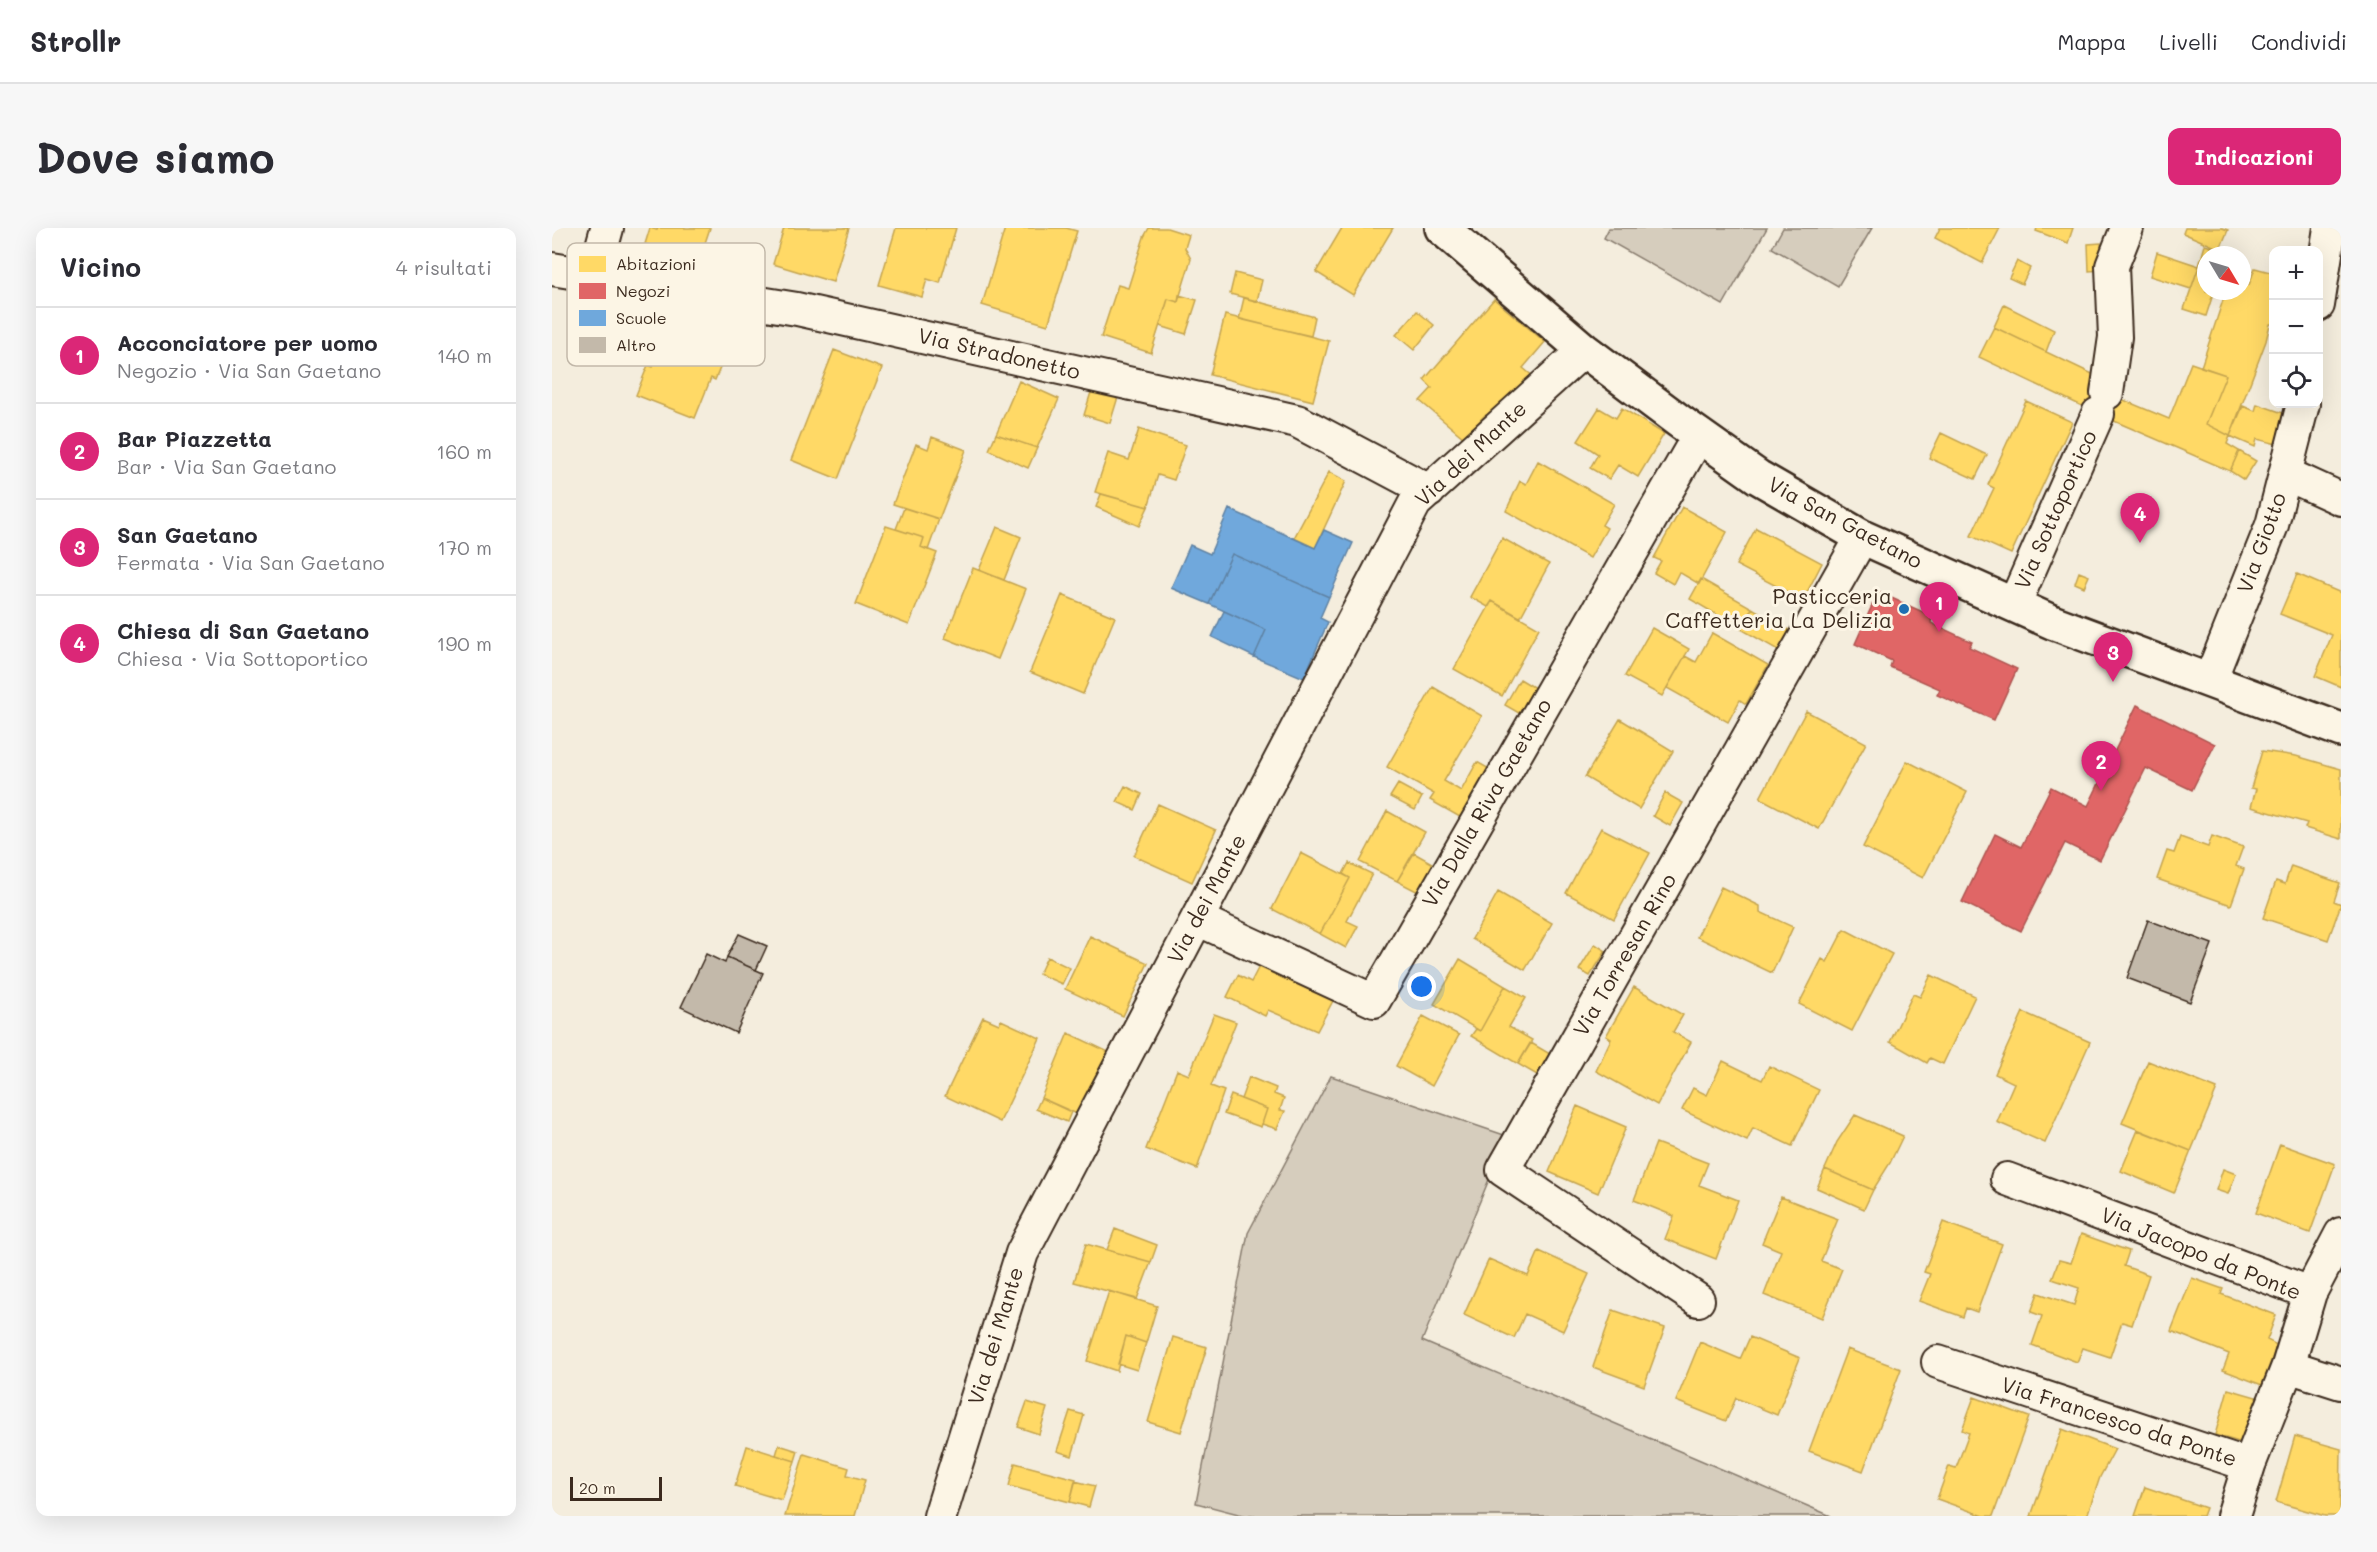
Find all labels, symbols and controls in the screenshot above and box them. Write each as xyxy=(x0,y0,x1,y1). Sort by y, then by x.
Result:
text: Strollr xyxy=(30,23,121,59)
text: Mappa xyxy=(2058,28,2126,55)
text: Livelli xyxy=(2159,28,2218,55)
text: Condividi xyxy=(2251,28,2347,55)
button: Indicazioni xyxy=(2168,128,2341,185)
text: Dove siamo xyxy=(36,129,275,184)
legend xyxy=(567,243,765,366)
north arrow xyxy=(2197,246,2251,300)
map controls xyxy=(2269,246,2323,408)
button: + xyxy=(2269,246,2323,300)
text: Vicino xyxy=(60,250,141,284)
text: Abitazioni xyxy=(616,253,696,274)
text: 4 risultati xyxy=(396,254,492,280)
text: Negozi xyxy=(616,280,670,301)
button: − xyxy=(2269,300,2323,354)
text: Scuole xyxy=(616,307,667,328)
street label: Via Stradonetto xyxy=(916,321,1083,384)
text: Acconciatore per uomo xyxy=(117,328,377,357)
text: Altro xyxy=(616,334,656,355)
text: 1 xyxy=(75,342,84,368)
text: 140 m xyxy=(437,342,492,368)
button: locate xyxy=(2269,354,2323,408)
text: Negozio · Via San Gaetano xyxy=(117,357,381,383)
street label: Via dei Mante xyxy=(1409,394,1531,512)
text: Bar Piazzetta xyxy=(117,424,272,453)
street label: Via Sottoportico xyxy=(2007,426,2102,593)
text: 2 xyxy=(74,438,85,464)
text: 160 m xyxy=(436,438,492,464)
text: Bar · Via San Gaetano xyxy=(117,453,336,479)
street label: Via San Gaetano xyxy=(1764,470,1928,574)
street label: Via Giotto xyxy=(2230,488,2291,596)
pin: 4 xyxy=(2120,494,2160,543)
text: San Gaetano xyxy=(117,520,258,549)
text: 3 xyxy=(74,534,86,560)
text: 170 m xyxy=(437,534,492,560)
text: Fermata · Via San Gaetano xyxy=(117,549,385,575)
place label: Pasticceria Caffetteria La Delizia xyxy=(1665,582,1892,633)
pin: 1 xyxy=(1920,582,1958,632)
marker: Pasticceria Caffetteria La Delizia xyxy=(1897,602,1911,616)
text: Chiesa di San Gaetano xyxy=(117,616,369,645)
text: 4 xyxy=(73,630,86,656)
text: 190 m xyxy=(437,630,492,656)
pin: 3 xyxy=(2094,632,2132,682)
text: Chiesa · Via Sottoportico xyxy=(117,645,368,671)
street label: Via Dalla Riva Gaetano xyxy=(1415,693,1557,911)
pin: 2 xyxy=(2082,742,2120,791)
street label: Via dei Mante xyxy=(1160,829,1251,968)
street label: Via Torresan Rino xyxy=(1566,868,1681,1040)
your location xyxy=(1407,972,1436,1001)
street label: Via Jacopo da Ponte xyxy=(2097,1200,2306,1305)
street label: Via dei Mante xyxy=(961,1263,1028,1408)
street label: Via Francesco da Ponte xyxy=(1998,1370,2241,1471)
scale bar xyxy=(570,1474,662,1502)
text: 20 m xyxy=(579,1477,616,1498)

